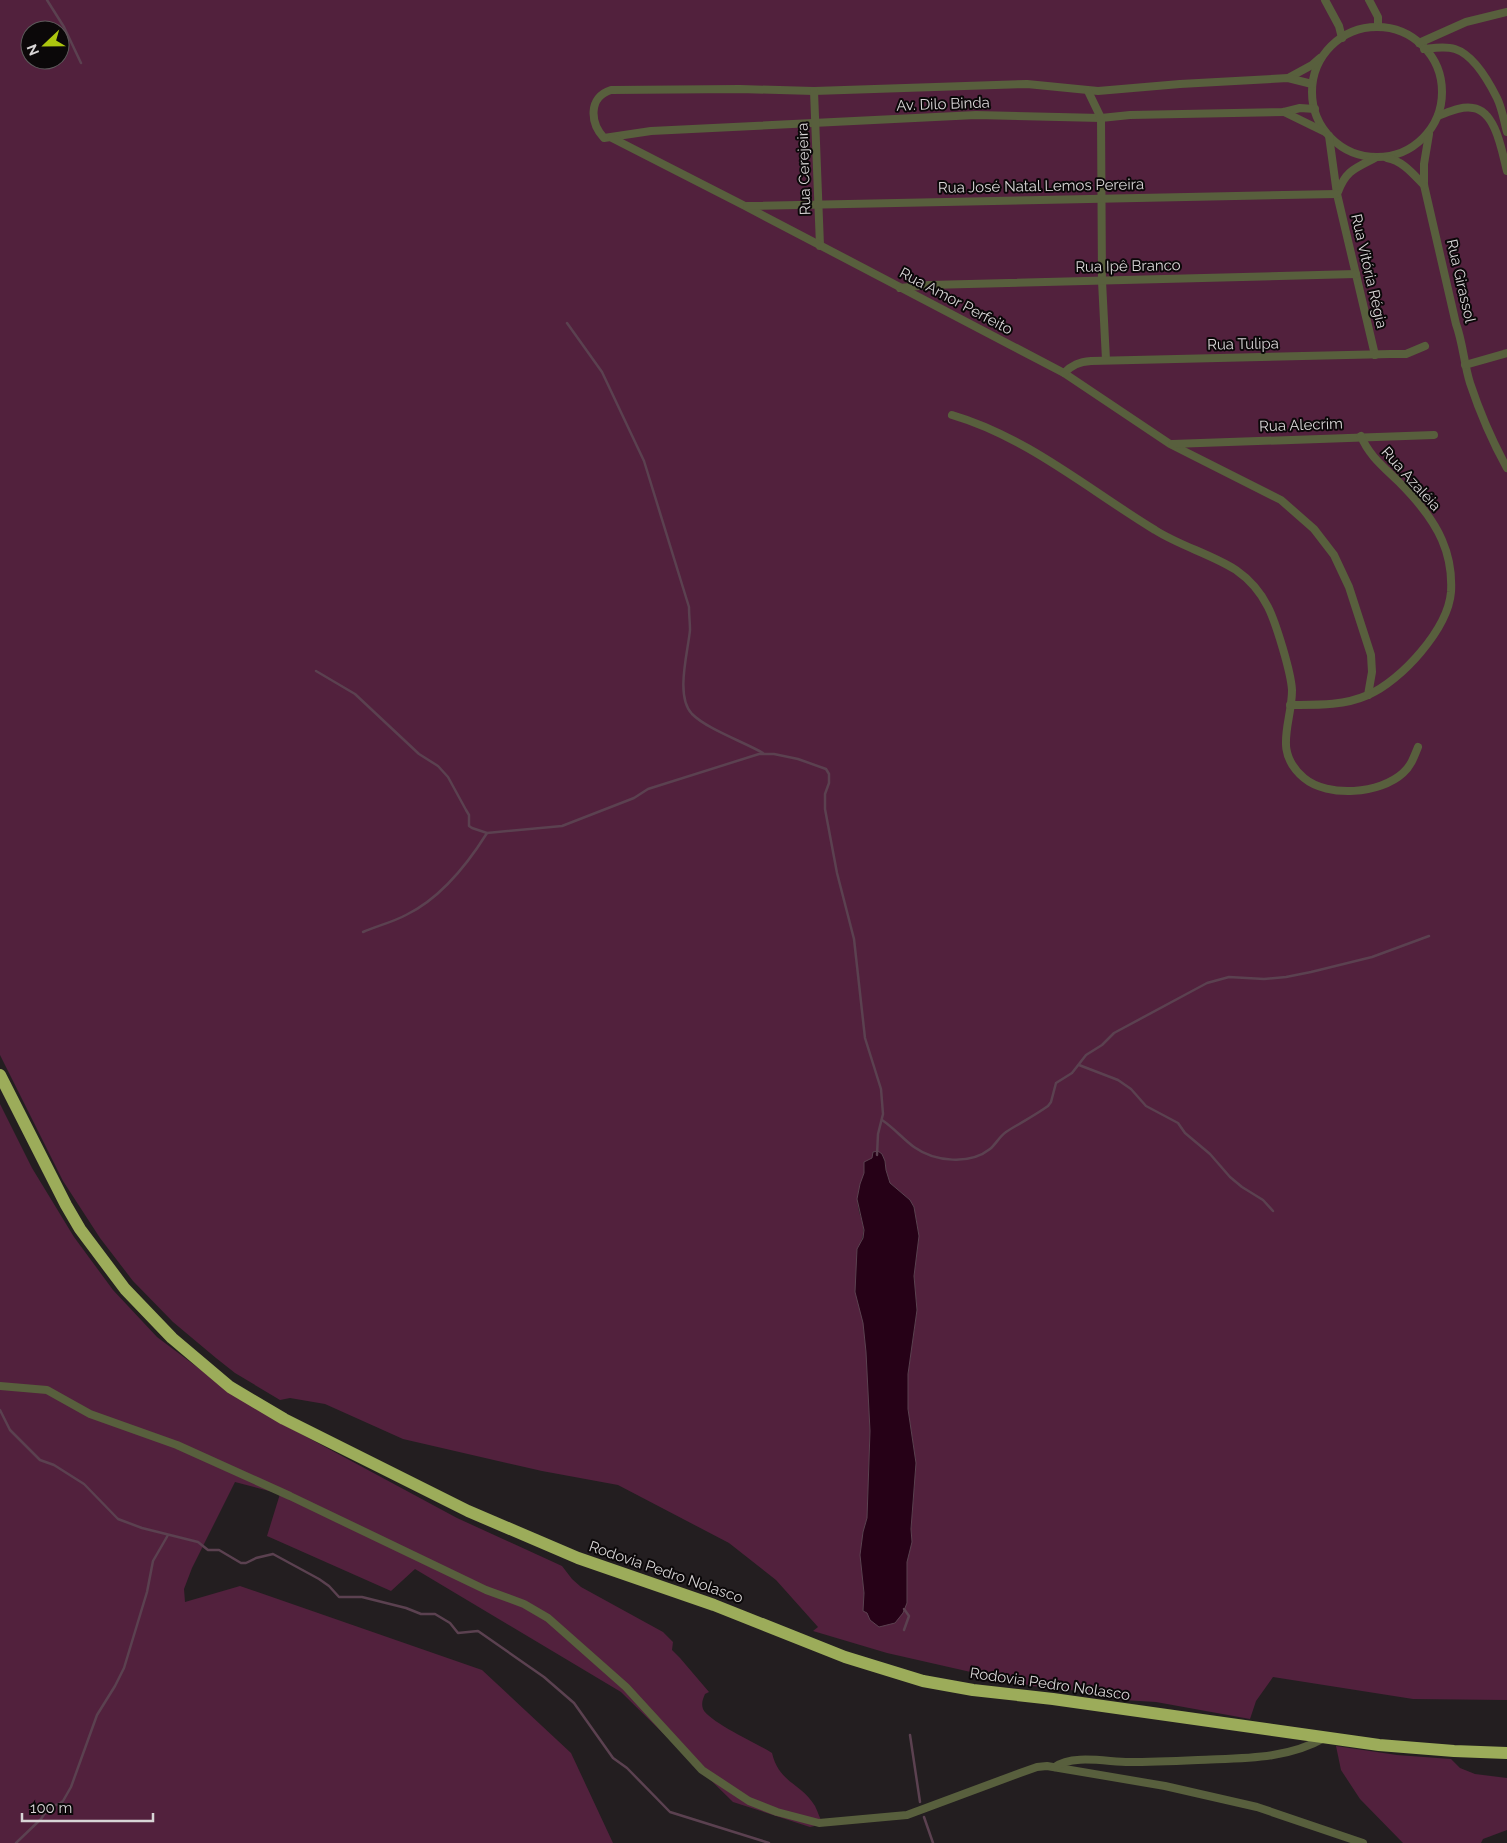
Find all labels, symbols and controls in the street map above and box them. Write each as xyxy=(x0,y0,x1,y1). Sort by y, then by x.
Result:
north arrow xyxy=(20,20,70,70)
text: N xyxy=(24,42,42,58)
street label: Av. Dilo Binda xyxy=(896,93,990,115)
street label: Rua Cerejeira xyxy=(793,123,815,215)
street label: Rua José Natal Lemos Pereira xyxy=(938,175,1144,197)
street label: Rua Vitória Régia xyxy=(1347,212,1391,330)
street label: Rua Girassol xyxy=(1443,237,1480,326)
street label: Rua Ipê Branco xyxy=(1075,256,1181,276)
street label: Rua Amor Perfeito xyxy=(896,264,1016,338)
street label: Rua Tulipa xyxy=(1207,334,1279,354)
street label: Rua Alecrim xyxy=(1259,415,1343,435)
street label: Rua Azaléia xyxy=(1377,443,1445,515)
street label: Rodovia Pedro Nolasco xyxy=(587,1537,745,1607)
street label: Rodovia Pedro Nolasco xyxy=(969,1664,1131,1704)
scale bar xyxy=(22,1790,154,1822)
text: 100 m xyxy=(30,1799,72,1817)

